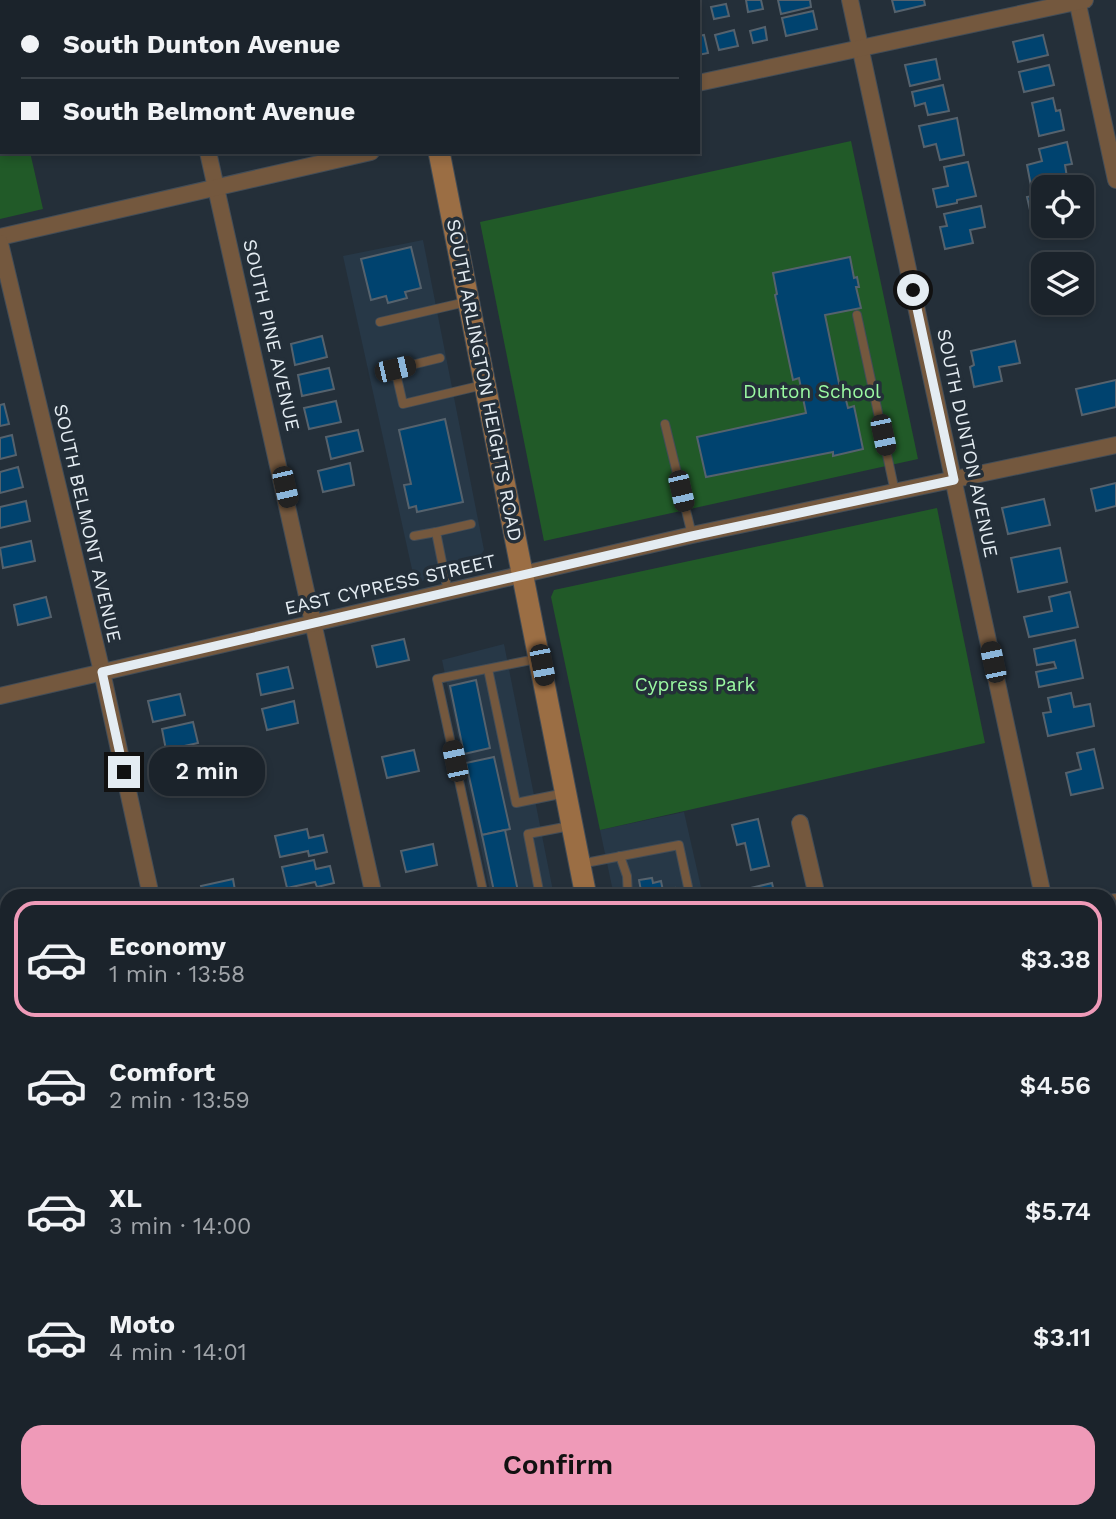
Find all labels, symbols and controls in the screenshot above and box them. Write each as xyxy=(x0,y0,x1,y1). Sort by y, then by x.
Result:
text: South Dunton Avenue xyxy=(63,29,340,59)
text: South Belmont Avenue xyxy=(63,96,355,126)
map controls xyxy=(1031,175,1094,315)
button: locate xyxy=(1031,175,1094,238)
street label: SOUTH ARLINGTON HEIGHTS ROAD xyxy=(442,217,527,543)
street label: SOUTH PINE AVENUE xyxy=(238,237,305,433)
button: layers xyxy=(1031,252,1094,315)
route start xyxy=(897,274,929,306)
street label: SOUTH DUNTON AVENUE xyxy=(932,327,1003,560)
car xyxy=(373,354,418,384)
park label: Dunton School xyxy=(743,380,881,403)
street label: SOUTH BELMONT AVENUE xyxy=(49,402,126,645)
car xyxy=(869,412,898,458)
car xyxy=(271,464,300,510)
car xyxy=(667,468,696,514)
street label: EAST CYPRESS STREET xyxy=(282,549,498,620)
car xyxy=(979,639,1008,685)
car xyxy=(528,642,557,688)
park label: Cypress Park xyxy=(635,673,755,696)
car xyxy=(441,738,470,784)
callout: 2 min xyxy=(148,748,264,796)
route end xyxy=(108,756,140,788)
text: 2 min xyxy=(175,758,239,785)
icon: car xyxy=(25,928,88,991)
text: Economy xyxy=(109,931,226,961)
text: $3.38 xyxy=(1020,944,1091,974)
text: 1 min · 13:58 xyxy=(109,961,245,988)
icon: car xyxy=(25,1054,88,1117)
text: Comfort xyxy=(109,1057,215,1087)
text: $4.56 xyxy=(1020,1070,1091,1100)
text: 2 min · 13:59 xyxy=(109,1087,250,1114)
icon: car xyxy=(25,1180,88,1243)
text: XL xyxy=(109,1183,142,1213)
text: $5.74 xyxy=(1025,1196,1091,1226)
text: 3 min · 14:00 xyxy=(109,1213,251,1240)
icon: car xyxy=(25,1306,88,1369)
text: Moto xyxy=(109,1309,175,1339)
text: $3.11 xyxy=(1033,1322,1091,1352)
text: 4 min · 14:01 xyxy=(109,1339,247,1366)
button: Confirm xyxy=(21,1425,1095,1505)

